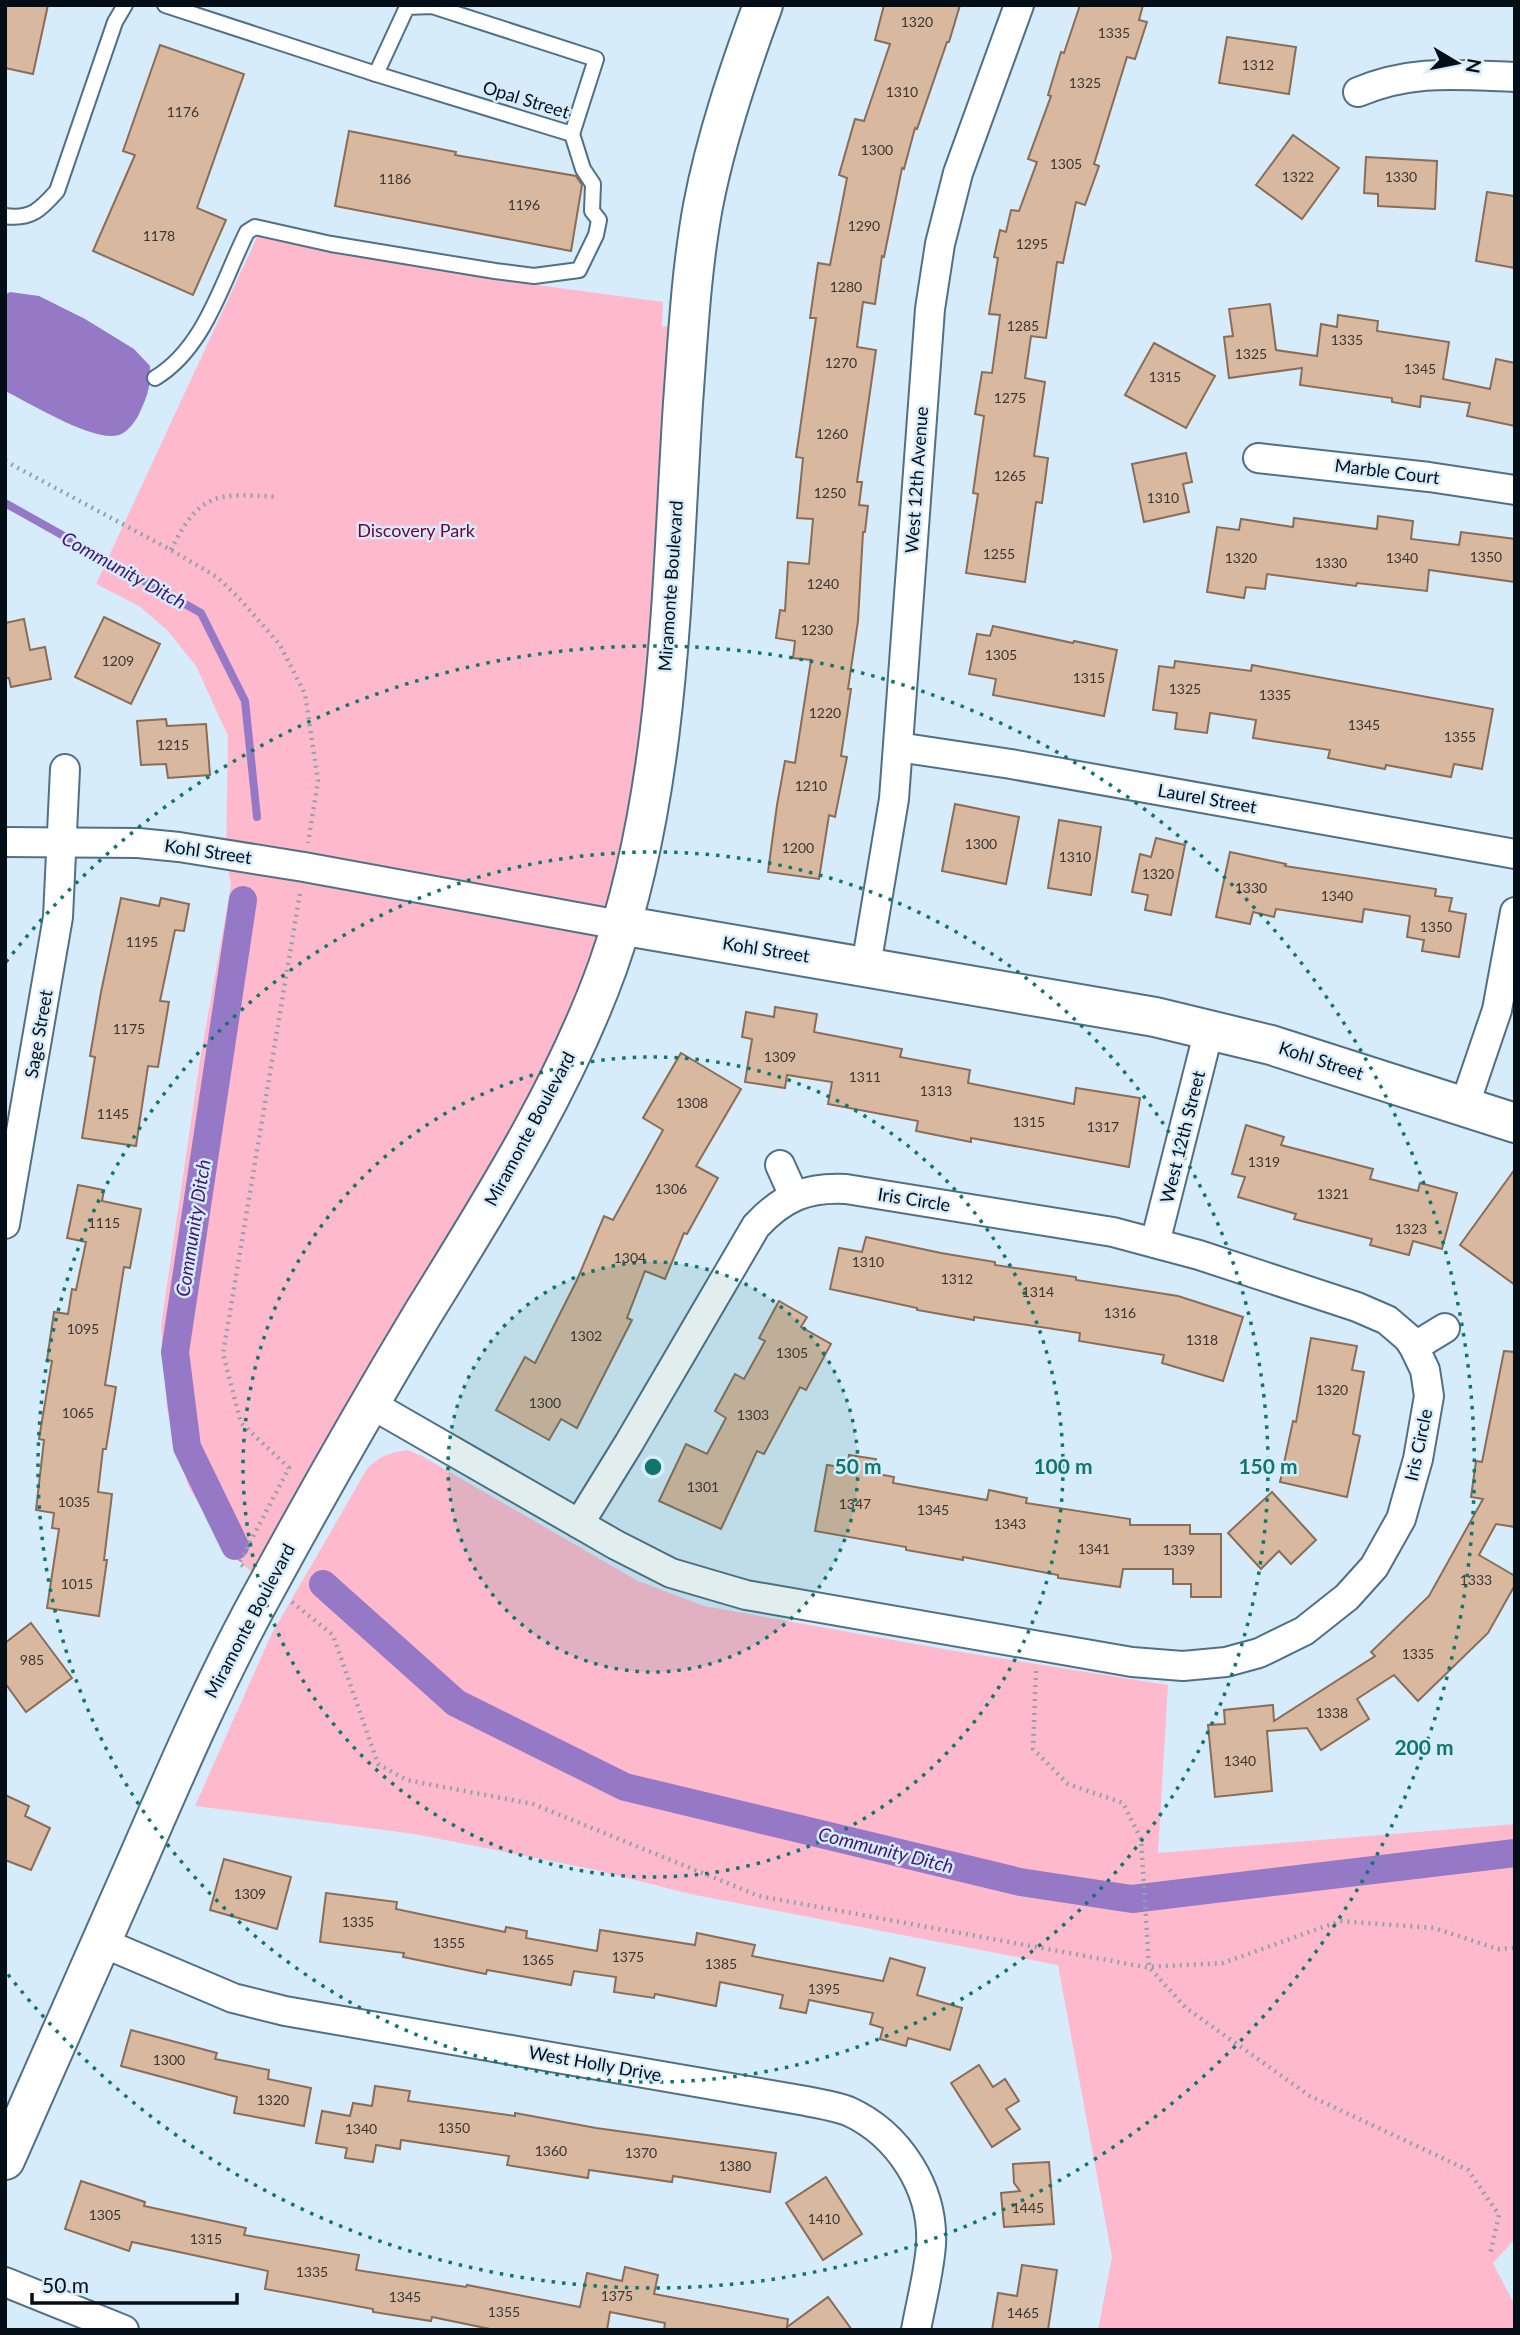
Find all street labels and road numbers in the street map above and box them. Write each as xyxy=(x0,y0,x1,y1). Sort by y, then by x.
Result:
street label: Opal Street xyxy=(480,75,573,123)
street label: West 12th Avenue xyxy=(900,406,932,554)
street label: Marble Court xyxy=(1333,454,1441,488)
street label: Miramonte Boulevard xyxy=(653,500,687,672)
street label: Laurel Street xyxy=(1156,778,1259,818)
street label: Kohl Street xyxy=(163,834,254,868)
street label: Kohl Street xyxy=(721,931,812,967)
street label: Sage Street xyxy=(19,987,57,1080)
street label: Kohl Street xyxy=(1276,1036,1367,1084)
street label: Miramonte Boulevard xyxy=(479,1048,579,1209)
street label: West 12th Street xyxy=(1155,1068,1209,1205)
street label: Iris Circle xyxy=(876,1182,952,1216)
street label: Iris Circle xyxy=(1400,1407,1436,1483)
street label: Miramonte Boulevard xyxy=(199,1540,299,1701)
street label: West Holly Drive xyxy=(527,2041,663,2086)

